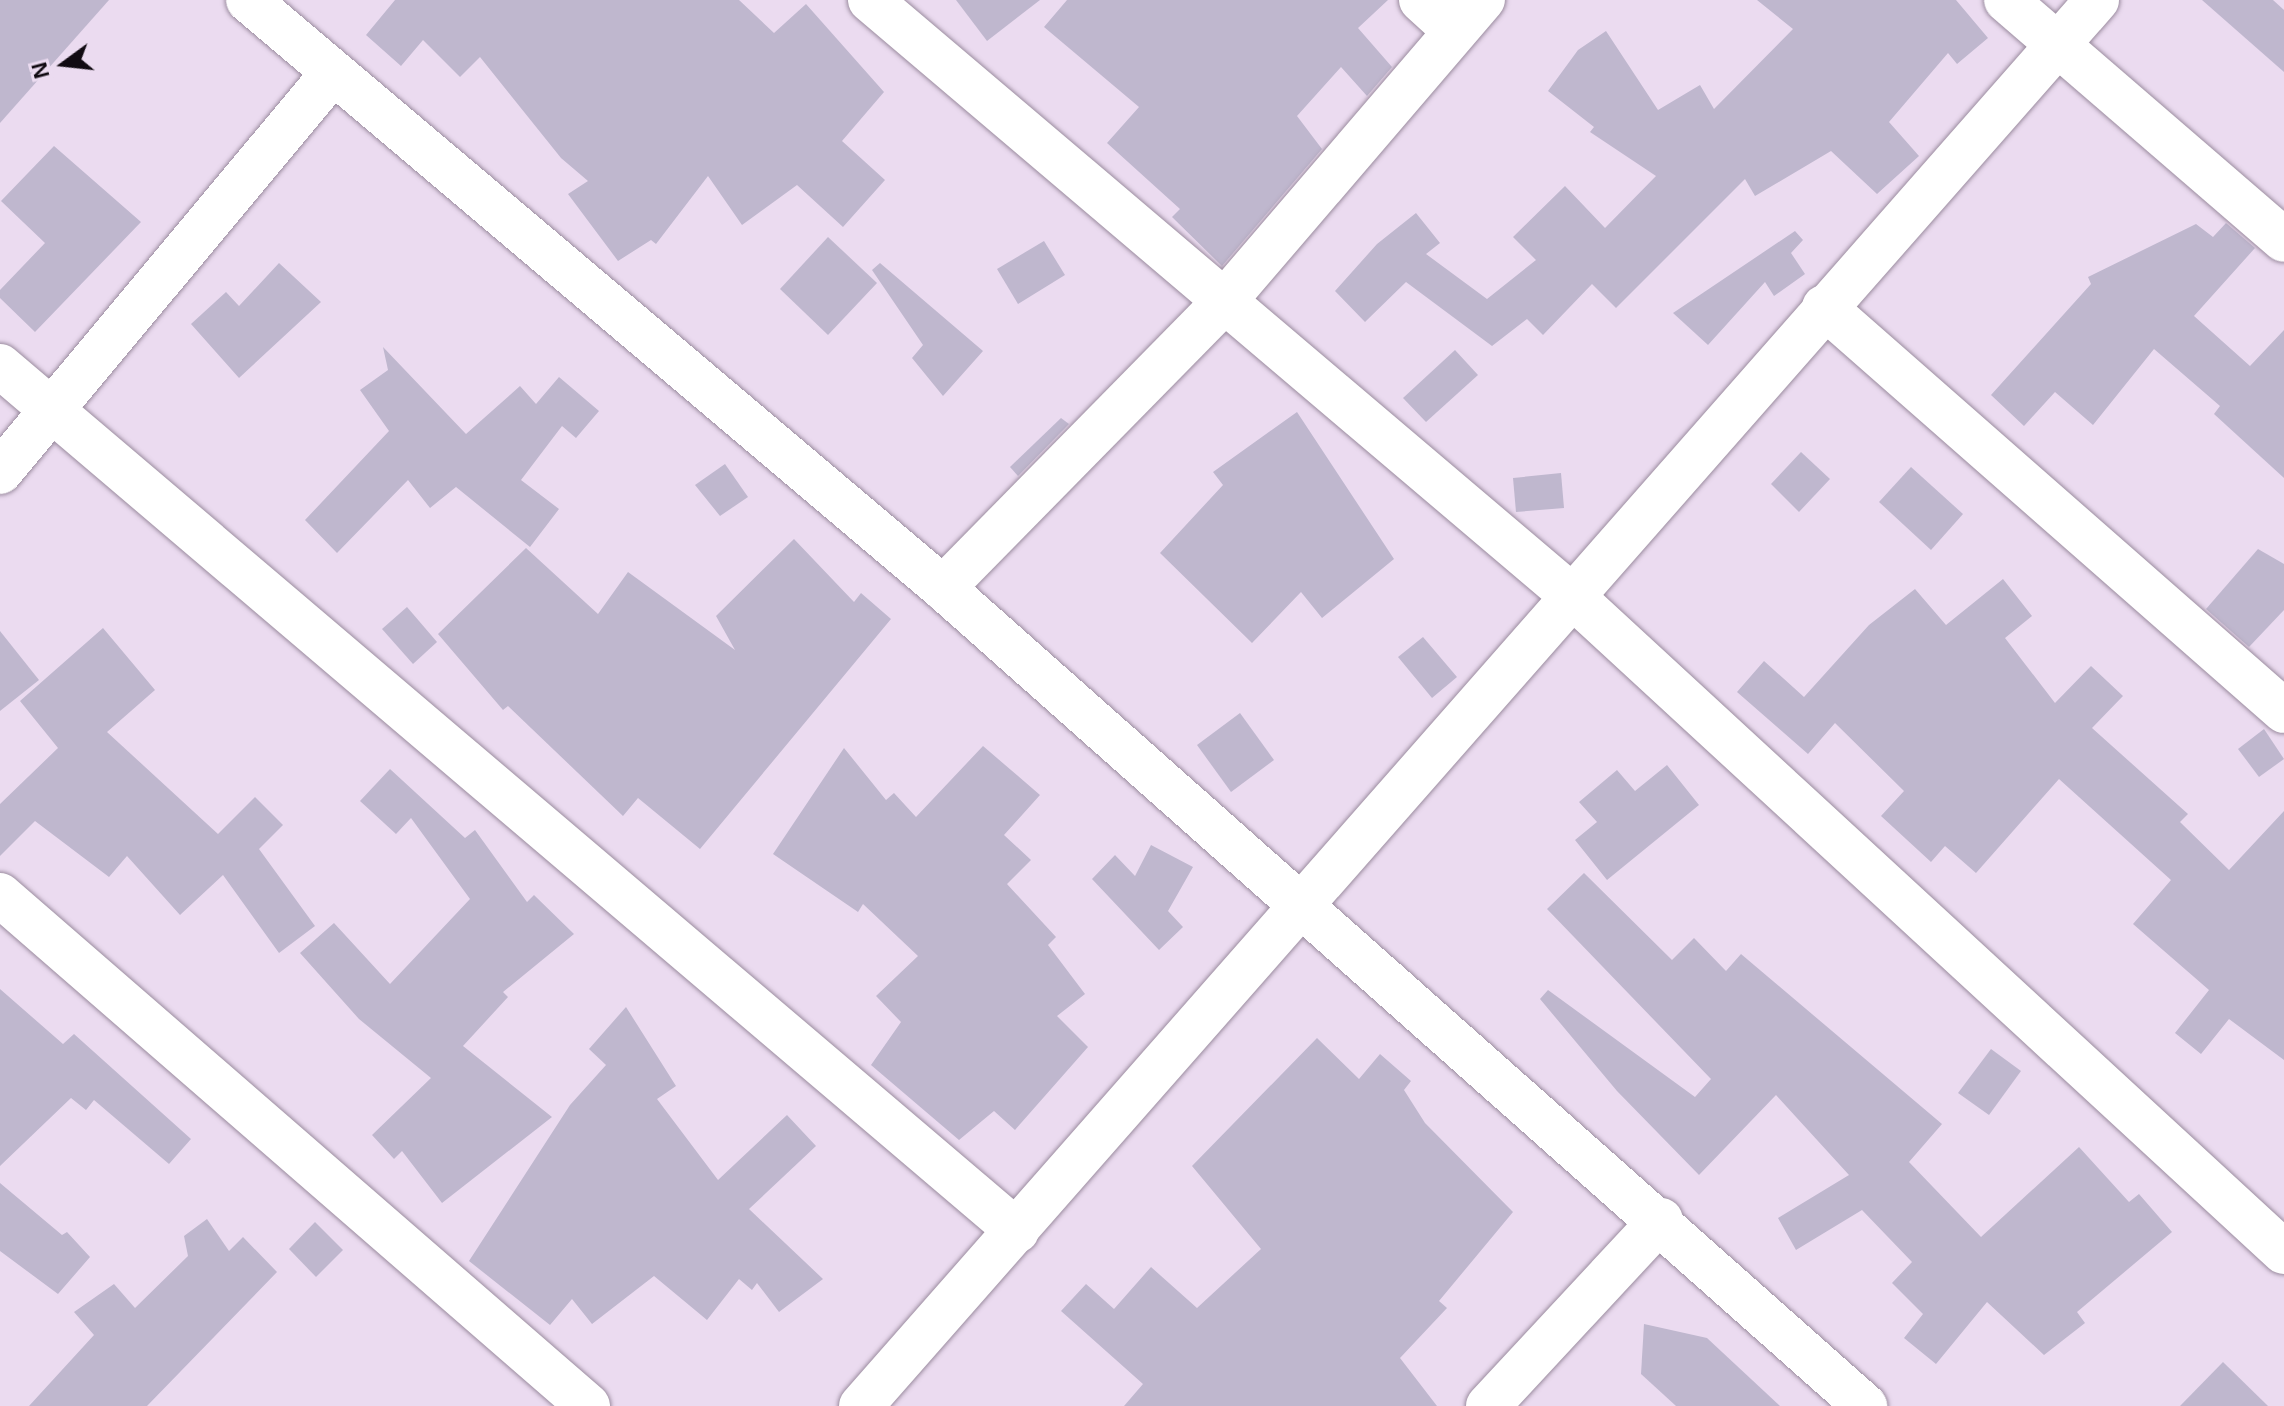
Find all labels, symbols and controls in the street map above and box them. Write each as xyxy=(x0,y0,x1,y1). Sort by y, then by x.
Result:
north arrow xyxy=(24,24,104,104)
text: N xyxy=(26,59,54,81)

